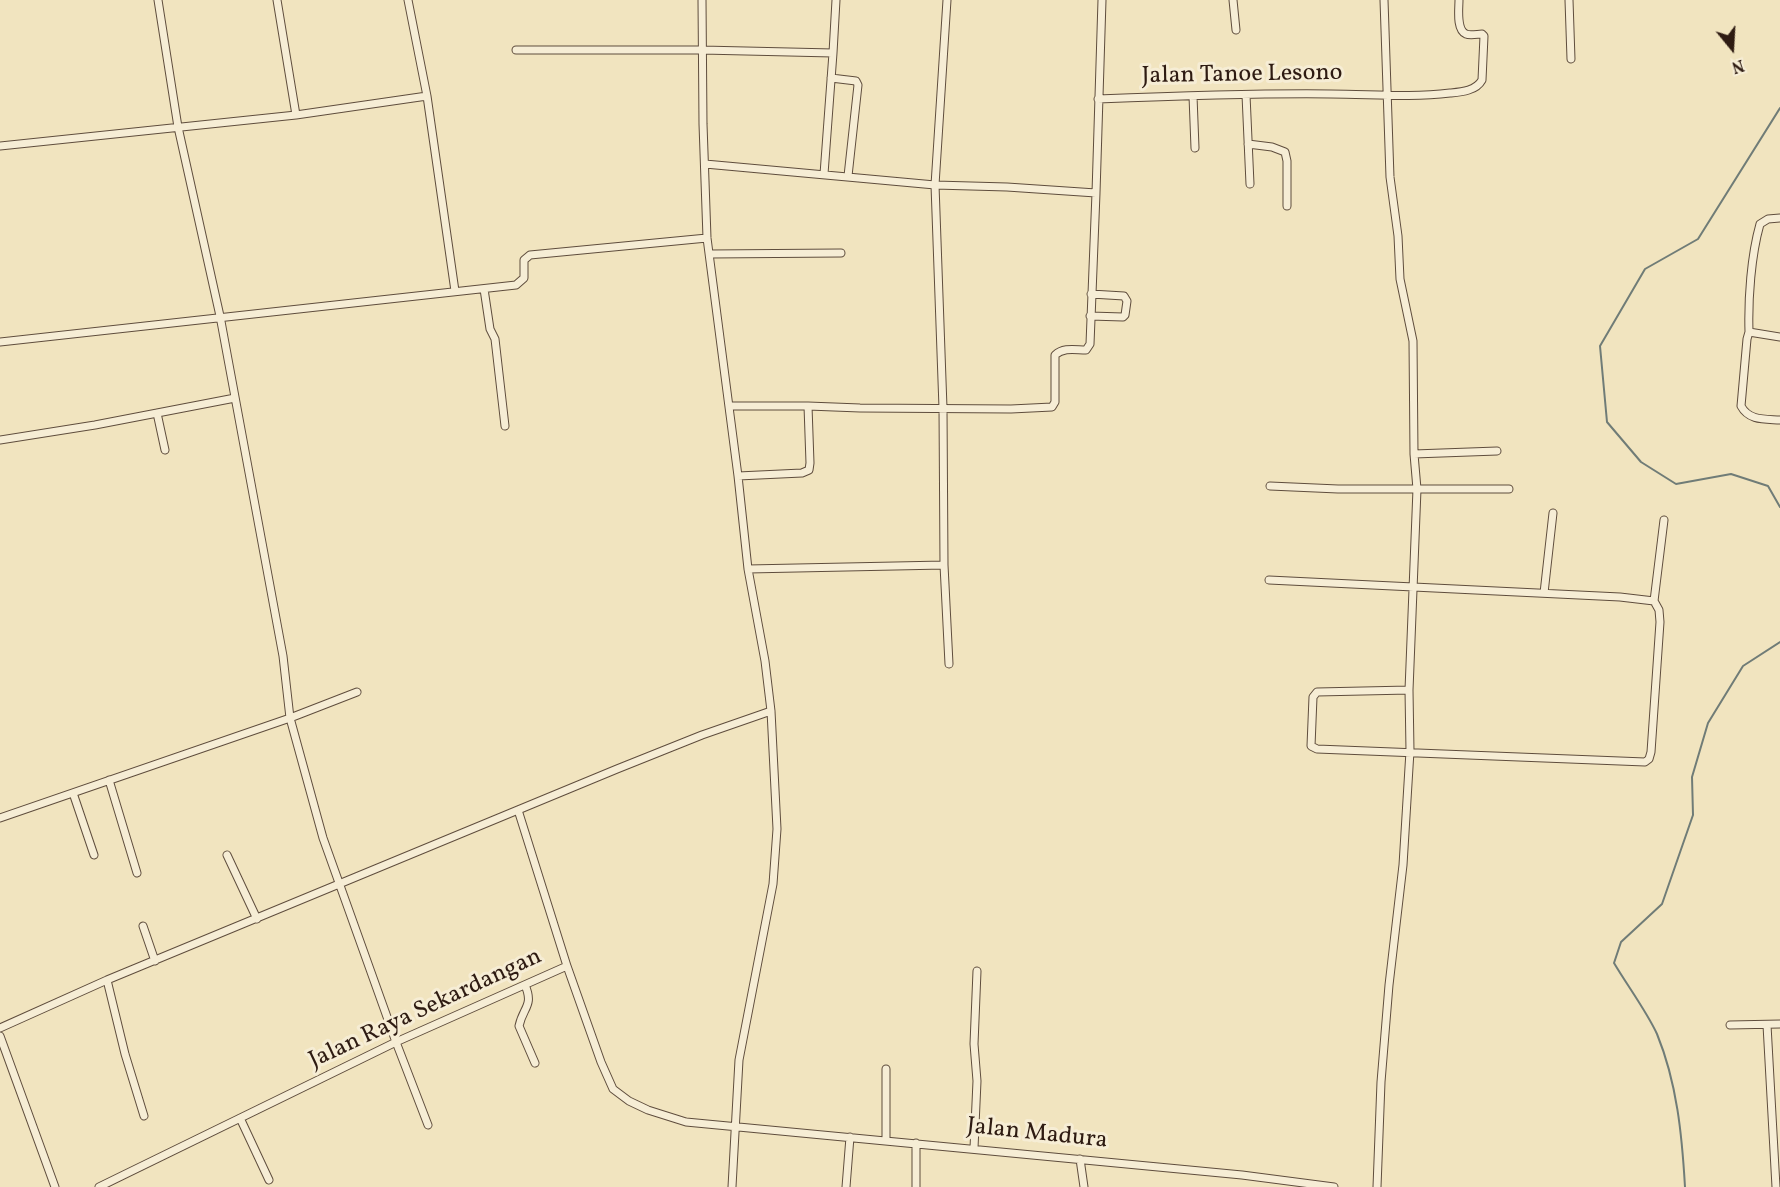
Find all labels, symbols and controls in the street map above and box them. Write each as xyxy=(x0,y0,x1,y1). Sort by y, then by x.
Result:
north arrow xyxy=(1702,18,1762,78)
text: N xyxy=(1729,53,1746,77)
street label: Jalan Tanoe Lesono xyxy=(1141,60,1343,92)
street label: Jalan Raya Sekardangan xyxy=(305,943,547,1077)
street label: Jalan Madura xyxy=(965,1113,1109,1157)

